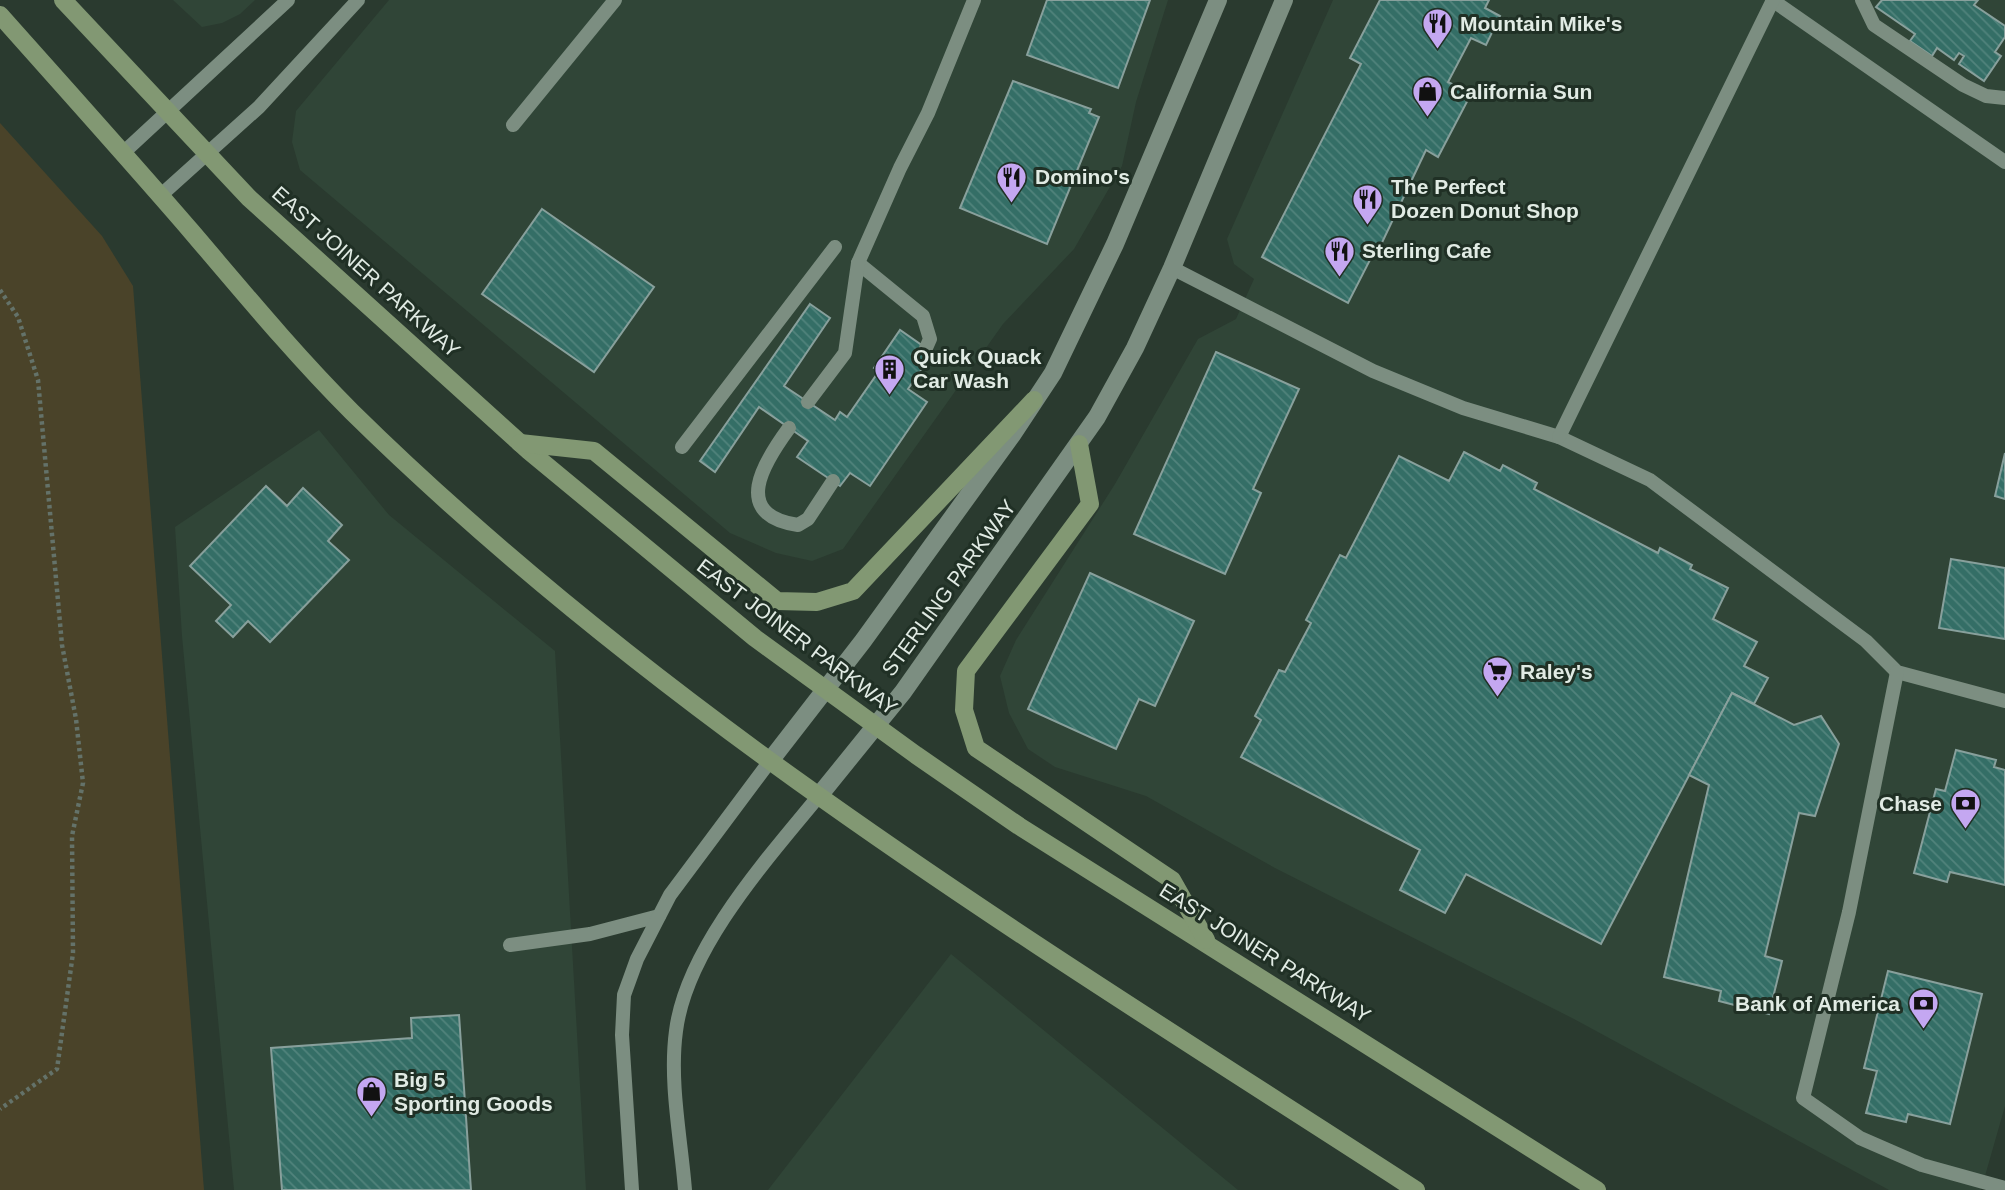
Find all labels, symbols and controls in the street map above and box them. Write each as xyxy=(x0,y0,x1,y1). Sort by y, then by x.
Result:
restaurant icon: Mountain Mike's xyxy=(1420,7,1454,51)
place label: Mountain Mike's xyxy=(1460,12,1623,35)
shop icon: California Sun xyxy=(1410,75,1444,119)
place label: California Sun xyxy=(1450,80,1592,103)
restaurant icon: Domino's xyxy=(995,160,1029,204)
place label: Domino's xyxy=(1035,165,1130,188)
place label: The Perfect Dozen Donut Shop xyxy=(1391,175,1579,222)
street label: EAST JOINER PARKWAY xyxy=(268,181,465,362)
restaurant icon: The Perfect Dozen Donut Shop xyxy=(1351,182,1385,226)
restaurant icon: Sterling Cafe xyxy=(1322,234,1356,278)
place label: Sterling Cafe xyxy=(1362,239,1492,262)
place label: Quick Quack Car Wash xyxy=(913,345,1042,392)
building icon: Quick Quack Car Wash xyxy=(873,352,907,396)
street label: STERLING PARKWAY xyxy=(877,495,1020,680)
street label: EAST JOINER PARKWAY xyxy=(693,554,902,719)
supermarket icon: Raley's xyxy=(1480,655,1514,699)
place label: Raley's xyxy=(1520,660,1593,683)
bank icon: Chase xyxy=(1948,787,1982,831)
place label: Chase xyxy=(1879,792,1942,815)
street label: EAST JOINER PARKWAY xyxy=(1156,878,1375,1027)
bank icon: Bank of America xyxy=(1906,987,1940,1031)
place label: Bank of America xyxy=(1735,992,1900,1015)
place label: Big 5 Sporting Goods xyxy=(394,1068,553,1115)
shop icon: Big 5 Sporting Goods xyxy=(354,1075,388,1119)

